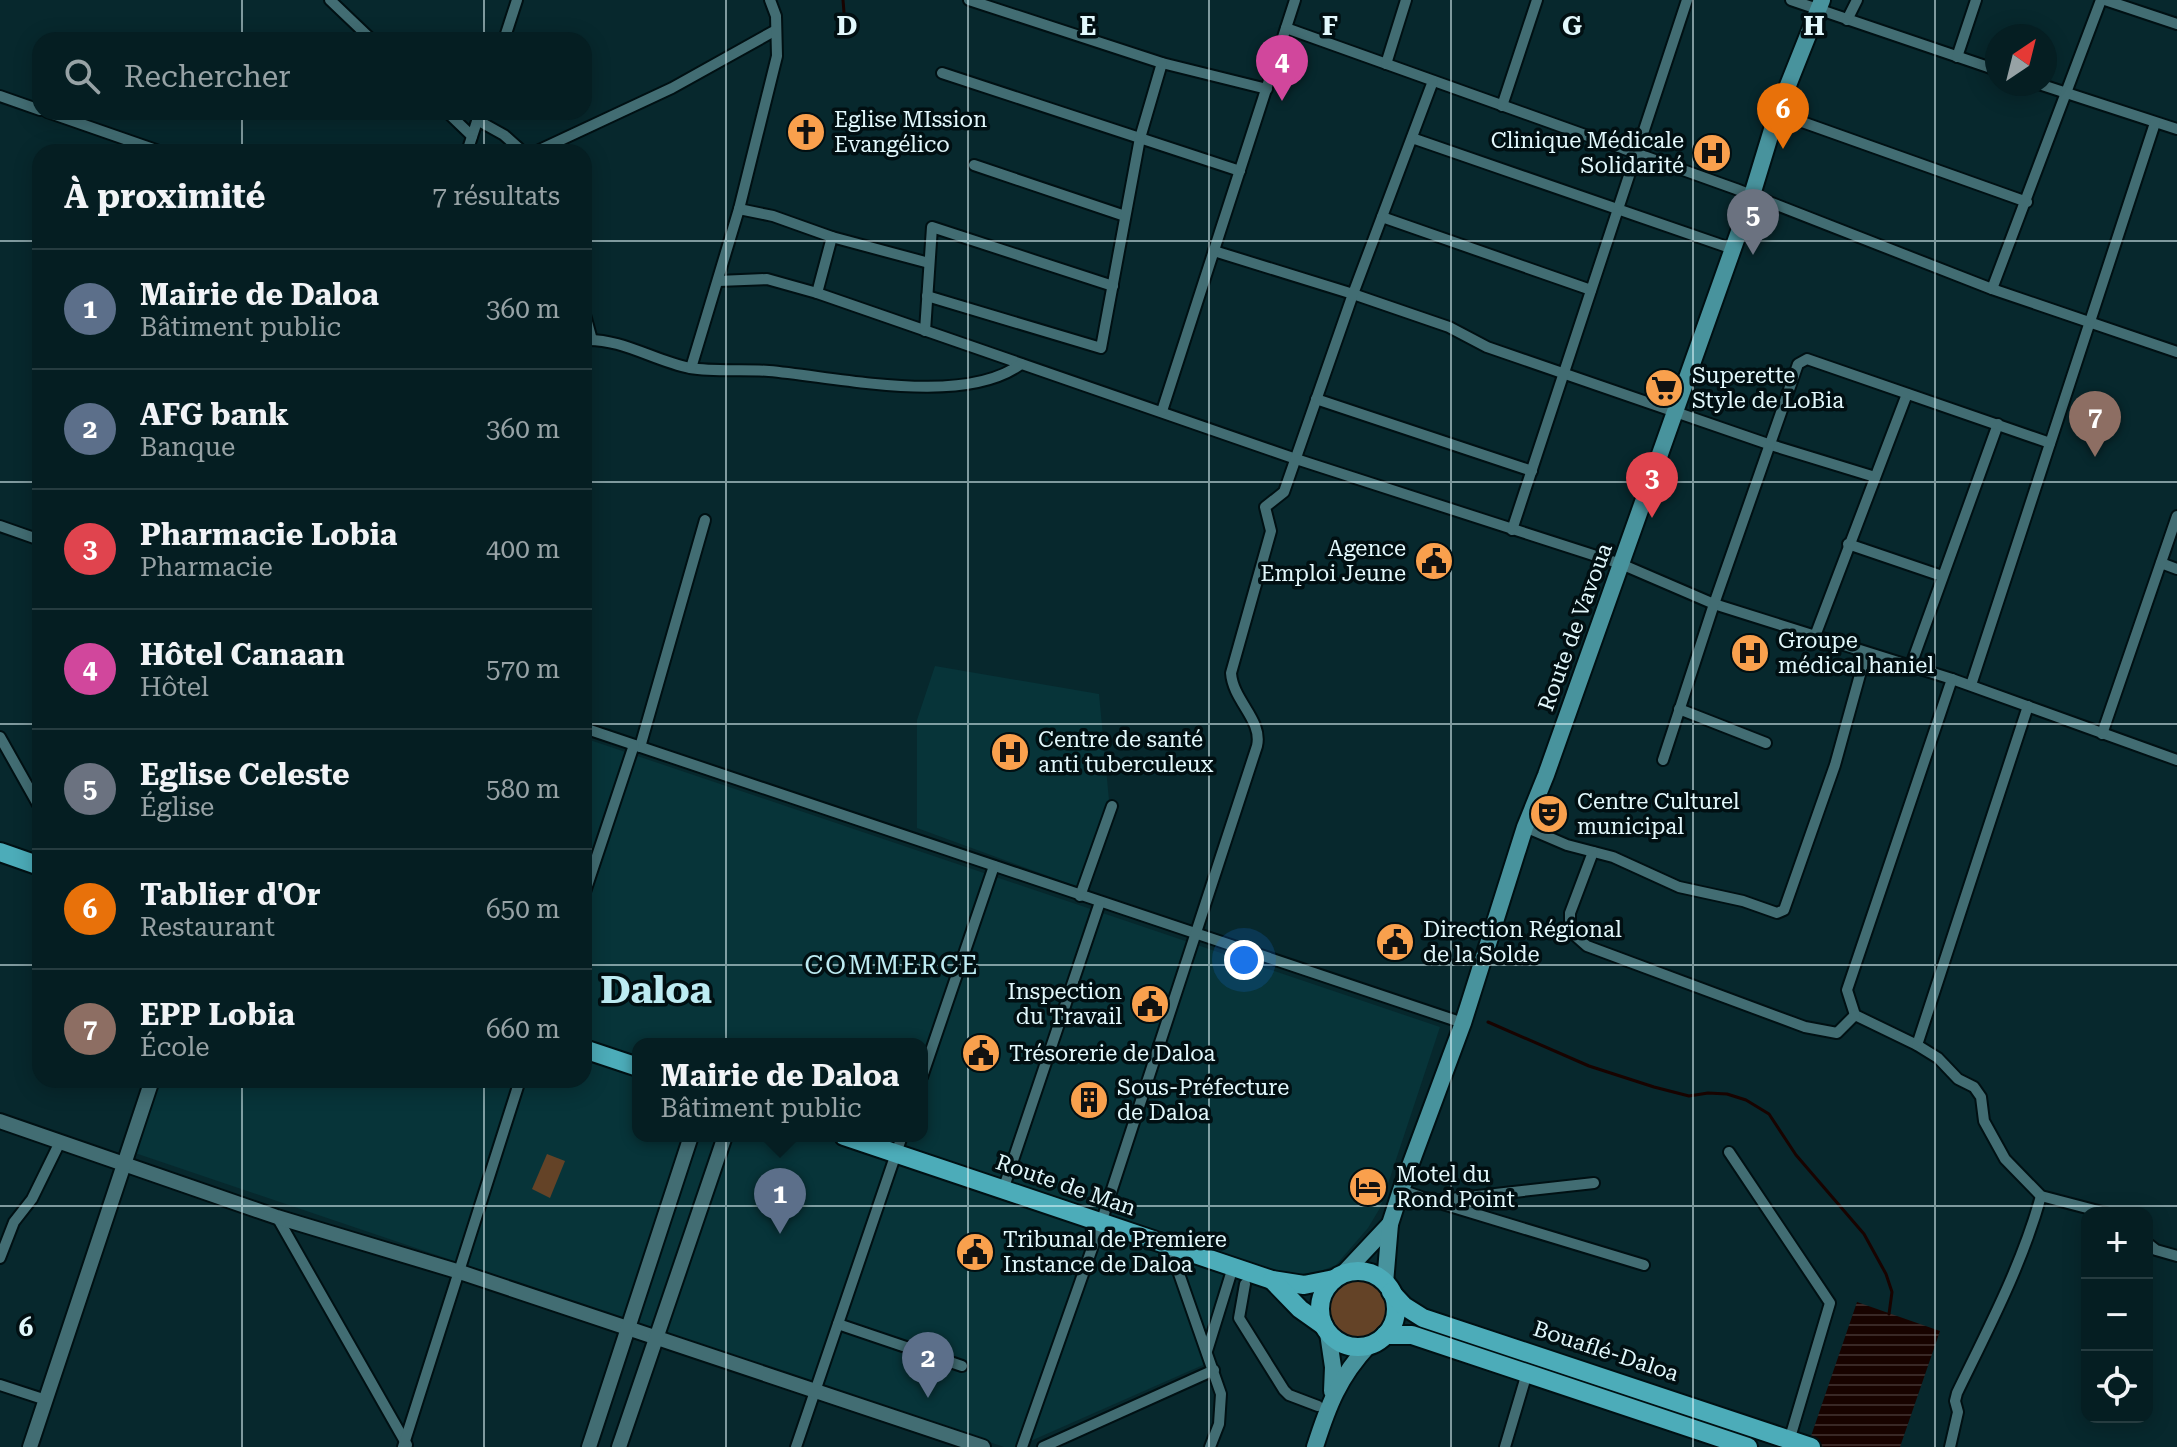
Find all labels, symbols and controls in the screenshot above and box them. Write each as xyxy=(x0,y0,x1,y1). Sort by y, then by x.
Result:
text: D xyxy=(837,11,857,41)
text: E xyxy=(1080,11,1096,41)
text: F xyxy=(1322,11,1338,41)
text: G xyxy=(1562,11,1582,41)
text: H xyxy=(1803,11,1825,41)
north arrow xyxy=(1985,24,2057,96)
search box xyxy=(32,32,592,120)
pin: 4 xyxy=(1256,35,1308,101)
icon: search xyxy=(60,54,104,98)
text: Rechercher xyxy=(124,59,291,94)
pin: 6 xyxy=(1757,83,1809,149)
place label: Eglise MIssion Evangélico xyxy=(834,107,987,157)
church icon: Eglise MIssion Evangélico xyxy=(785,111,827,153)
place label: Clinique Médicale Solidarité xyxy=(1491,128,1684,178)
hospital icon: Clinique Médicale Solidarité xyxy=(1691,132,1733,174)
text: À proximité xyxy=(64,176,265,216)
text: 7 résultats xyxy=(432,181,560,211)
pin: 5 xyxy=(1727,189,1779,255)
text: Mairie de Daloa xyxy=(140,277,379,312)
text: 1 xyxy=(83,294,97,324)
text: 360 m xyxy=(486,294,560,324)
text: Bâtiment public xyxy=(140,312,341,342)
place label: Superette Style de LoBia xyxy=(1692,363,1844,413)
supermarket icon: Superette Style de LoBia xyxy=(1643,367,1685,409)
pin: 7 xyxy=(2069,391,2121,457)
text: AFG bank xyxy=(140,397,289,432)
text: 2 xyxy=(83,414,97,444)
text: 360 m xyxy=(486,414,560,444)
text: Banque xyxy=(140,432,235,462)
pin: 3 xyxy=(1626,452,1678,518)
text: Pharmacie Lobia xyxy=(140,517,397,552)
text: 3 xyxy=(83,534,97,564)
text: 400 m xyxy=(486,534,560,564)
place label: Agence Emploi Jeune xyxy=(1260,536,1406,586)
public building icon: Agence Emploi Jeune xyxy=(1413,540,1455,582)
street label: Route de Vavoua xyxy=(1533,540,1617,714)
text: Pharmacie xyxy=(140,552,273,582)
place label: Groupe médical haniel xyxy=(1778,628,1934,678)
hospital icon: Groupe médical haniel xyxy=(1729,632,1771,674)
text: Hôtel Canaan xyxy=(140,637,345,672)
text: 4 xyxy=(83,654,97,684)
text: 570 m xyxy=(486,654,560,684)
text: Hôtel xyxy=(140,672,209,702)
place label: Centre de santé anti tuberculeux xyxy=(1038,727,1214,777)
hospital icon: Centre de santé anti tuberculeux xyxy=(989,731,1031,773)
text: Eglise Celeste xyxy=(140,757,350,792)
text: 5 xyxy=(83,774,97,804)
text: 580 m xyxy=(486,774,560,804)
place label: Centre Culturel municipal xyxy=(1577,789,1740,839)
text: Église xyxy=(140,792,214,822)
theatre icon: Centre Culturel municipal xyxy=(1528,793,1570,835)
text: Tablier d'Or xyxy=(140,877,321,912)
text: 6 xyxy=(83,894,97,924)
text: 650 m xyxy=(486,894,560,924)
text: Restaurant xyxy=(140,912,275,942)
place label: Direction Régional de la Solde xyxy=(1423,917,1622,967)
public building icon: Direction Régional de la Solde xyxy=(1374,921,1416,963)
your location xyxy=(1224,940,1264,980)
district label: COMMERCE xyxy=(805,950,979,980)
district label: Daloa xyxy=(600,968,712,1012)
place label: Inspection du Travail xyxy=(1007,979,1122,1029)
public building icon: Inspection du Travail xyxy=(1129,983,1171,1025)
text: EPP Lobia xyxy=(140,997,295,1032)
text: 7 xyxy=(83,1014,97,1044)
text: 660 m xyxy=(486,1014,560,1044)
text: École xyxy=(140,1032,210,1062)
public building icon: Trésorerie de Daloa xyxy=(960,1032,1002,1074)
popup xyxy=(632,1038,928,1142)
place label: Trésorerie de Daloa xyxy=(1009,1041,1216,1066)
text: Mairie de Daloa xyxy=(661,1058,899,1093)
place label: Sous-Préfecture de Daloa xyxy=(1117,1075,1289,1125)
building icon: Sous-Préfecture de Daloa xyxy=(1068,1079,1110,1121)
text: Bâtiment public xyxy=(661,1093,862,1123)
street label: Route de Man xyxy=(993,1149,1139,1221)
place label: Motel du Rond Point xyxy=(1396,1162,1515,1212)
hotel icon: Motel du Rond Point xyxy=(1347,1166,1389,1208)
pin: 1 xyxy=(754,1168,806,1234)
map controls xyxy=(2081,1207,2153,1423)
button: + xyxy=(2081,1207,2153,1279)
place label: Tribunal de Premiere Instance de Daloa xyxy=(1003,1227,1227,1277)
public building icon: Tribunal de Premiere Instance de Daloa xyxy=(954,1231,996,1273)
button: − xyxy=(2081,1279,2153,1351)
text: 6 xyxy=(19,1312,33,1342)
street label: Bouaflé-Daloa xyxy=(1530,1316,1682,1386)
pin: 2 xyxy=(902,1332,954,1398)
button: locate xyxy=(2081,1351,2153,1423)

